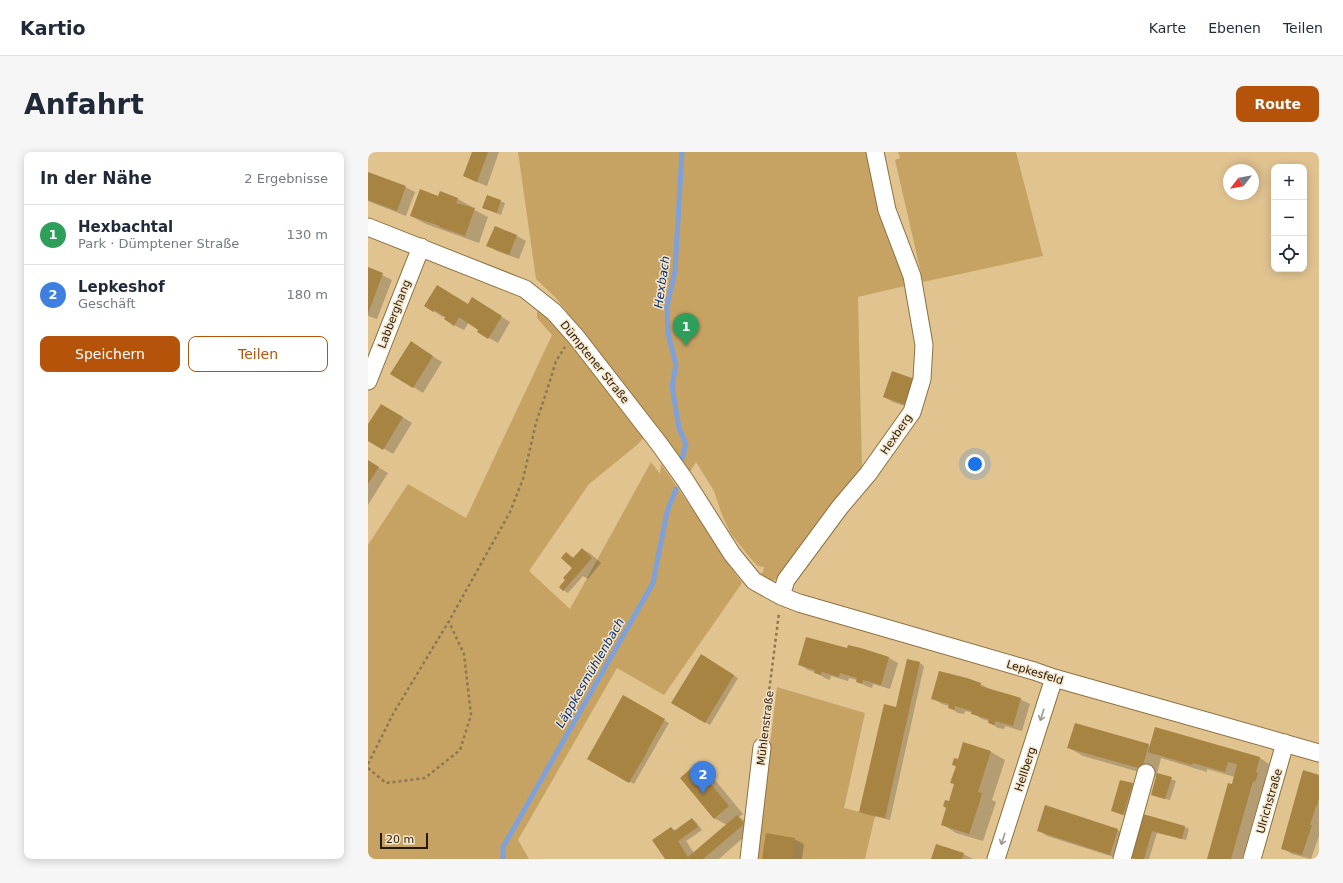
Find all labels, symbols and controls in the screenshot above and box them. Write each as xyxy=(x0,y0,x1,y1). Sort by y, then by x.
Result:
text: Kartio xyxy=(20,17,86,39)
text: Karte xyxy=(1149,20,1186,36)
text: Ebenen xyxy=(1208,20,1261,36)
text: Teilen xyxy=(1283,20,1323,36)
button: Route xyxy=(1236,86,1319,122)
text: Anfahrt xyxy=(24,88,144,121)
north arrow xyxy=(1223,164,1259,200)
map controls xyxy=(1271,164,1307,272)
button: + xyxy=(1271,164,1307,200)
text: In der Nähe xyxy=(40,168,152,188)
text: 2 Ergebnisse xyxy=(244,171,328,186)
button: − xyxy=(1271,200,1307,236)
text: Hexbachtal xyxy=(78,218,173,236)
text: 1 xyxy=(48,227,58,242)
text: 130 m xyxy=(286,227,328,242)
text: Park · Dümptener Straße xyxy=(78,236,239,251)
button: locate xyxy=(1271,236,1307,272)
water label: Hexbach xyxy=(651,255,673,309)
text: Lepkeshof xyxy=(78,278,165,296)
street label: Labberghang xyxy=(375,278,414,350)
text: 2 xyxy=(48,287,58,302)
text: 180 m xyxy=(286,287,328,302)
text: Geschäft xyxy=(78,296,136,311)
pin: 1 xyxy=(673,313,699,346)
street label: Dümptener Straße xyxy=(557,318,632,406)
button: Speichern xyxy=(40,336,180,372)
button: Teilen xyxy=(188,336,328,372)
street label: Hexberg xyxy=(878,411,915,457)
your location xyxy=(965,454,985,474)
water label: Läppkesmühlenbach xyxy=(553,616,627,730)
street label: Lepkesfeld xyxy=(1005,658,1065,687)
street label: Mühlenstraße xyxy=(754,690,777,766)
one-way arrow xyxy=(1038,709,1045,722)
street label: Hellberg xyxy=(1012,745,1039,793)
pin: 2 xyxy=(690,761,716,794)
street label: Ulrichstraße xyxy=(1254,767,1285,835)
scale bar xyxy=(380,831,428,850)
text: 20 m xyxy=(386,833,414,846)
one-way arrow xyxy=(998,833,1006,845)

